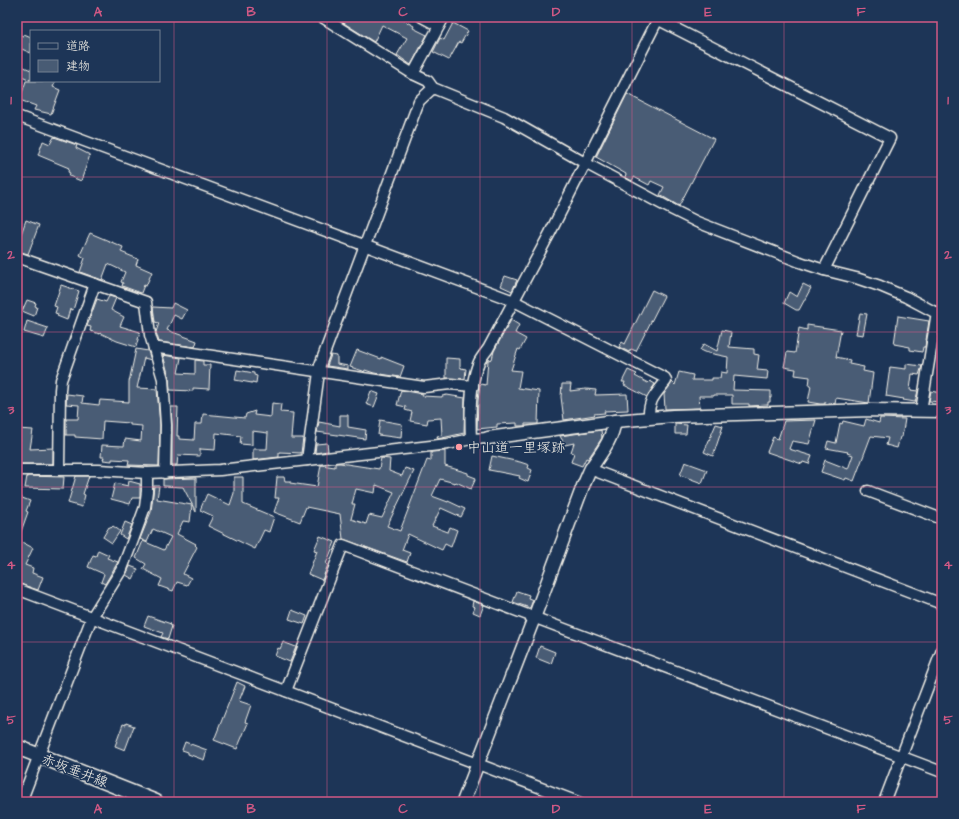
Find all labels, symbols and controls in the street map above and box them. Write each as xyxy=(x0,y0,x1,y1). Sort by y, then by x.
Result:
text: A xyxy=(94,3,103,21)
text: B xyxy=(246,3,256,21)
text: C xyxy=(398,3,408,21)
text: D xyxy=(552,3,561,21)
text: E xyxy=(704,3,712,21)
text: F xyxy=(856,3,866,21)
legend xyxy=(30,30,160,82)
text: 道路 xyxy=(66,38,90,55)
text: 建物 xyxy=(66,58,90,75)
text: 1 xyxy=(10,91,12,109)
text: 1 xyxy=(947,91,949,109)
text: 2 xyxy=(6,246,15,264)
text: 2 xyxy=(943,246,952,264)
text: 3 xyxy=(7,401,15,419)
text: 3 xyxy=(944,401,952,419)
place label: 中山道一里塚跡 xyxy=(467,438,565,458)
marker: 中山道一里塚跡 xyxy=(454,442,464,452)
text: 4 xyxy=(7,556,16,574)
text: 4 xyxy=(944,556,953,574)
text: 5 xyxy=(6,711,16,729)
text: 5 xyxy=(943,711,953,729)
street label: 赤坂垂井線 xyxy=(38,749,111,793)
text: A xyxy=(94,800,103,818)
text: B xyxy=(246,800,256,818)
text: C xyxy=(398,800,408,818)
text: D xyxy=(552,800,561,818)
text: E xyxy=(704,800,712,818)
text: F xyxy=(856,800,866,818)

